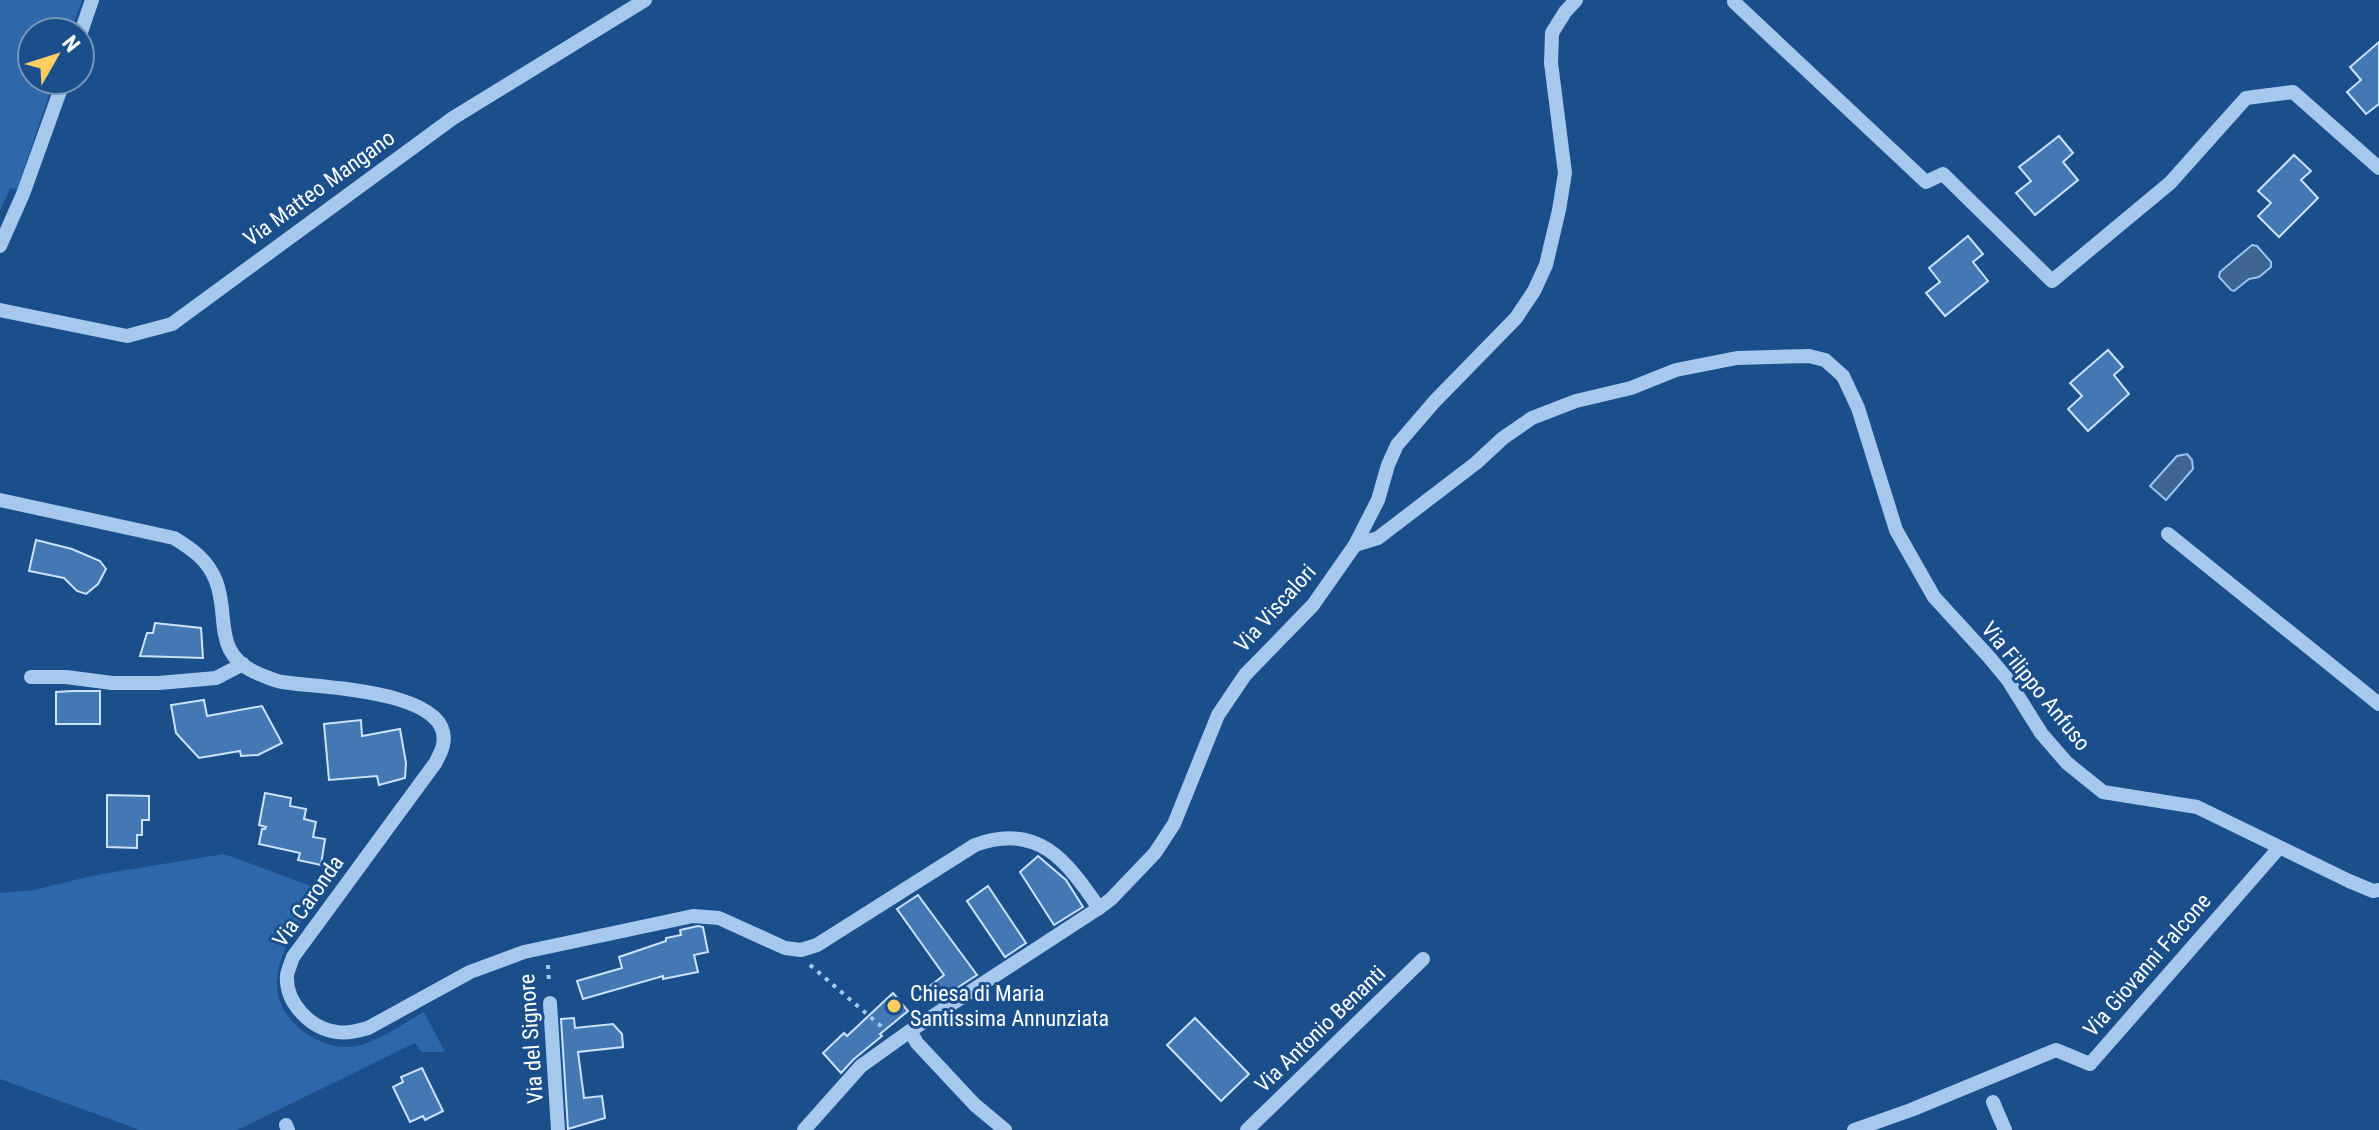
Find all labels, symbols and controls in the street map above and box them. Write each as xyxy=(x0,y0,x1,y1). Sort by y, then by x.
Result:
north arrow xyxy=(16,16,96,96)
text: N xyxy=(57,31,85,57)
street label: Via Matteo Mangano xyxy=(239,125,399,251)
street label: Via Viscalori xyxy=(1229,559,1321,657)
street label: Via Filippo Anfuso xyxy=(1976,617,2096,755)
street label: Via Caronda xyxy=(267,851,349,951)
street label: Via Giovanni Falcone xyxy=(2078,888,2216,1042)
street label: Via Antonio Benanti xyxy=(1250,961,1390,1097)
street label: Via del Signore xyxy=(514,973,548,1105)
place label: Chiesa di Maria Santissima Annunziata xyxy=(910,981,1109,1031)
marker: Chiesa di Maria Santissima Annunziata xyxy=(885,997,903,1015)

